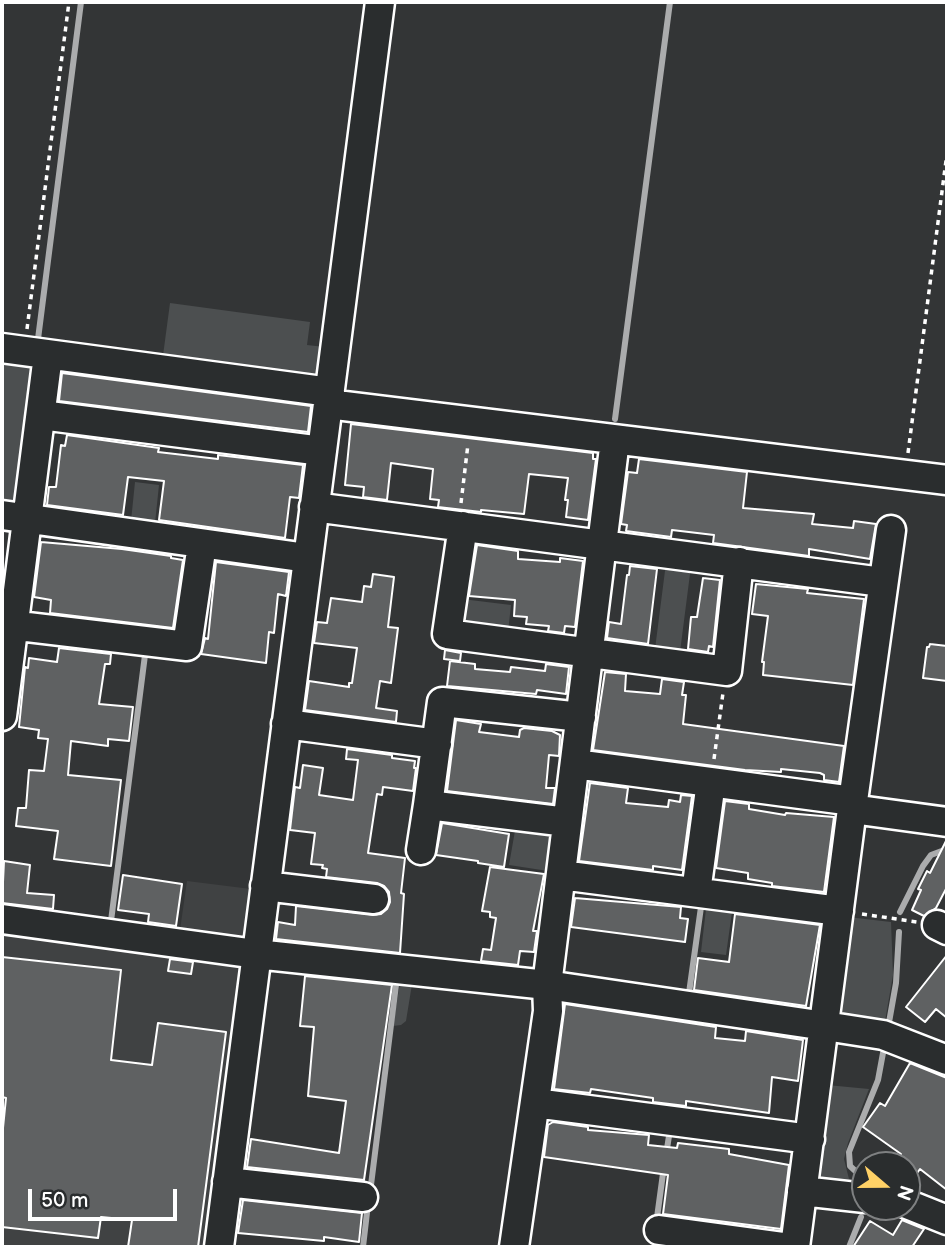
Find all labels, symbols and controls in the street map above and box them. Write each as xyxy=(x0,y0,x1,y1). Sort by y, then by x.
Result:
north arrow xyxy=(851,1151,921,1221)
scale bar xyxy=(32,1176,180,1220)
text: N xyxy=(891,1182,918,1203)
text: 50 m xyxy=(41,1188,88,1213)

